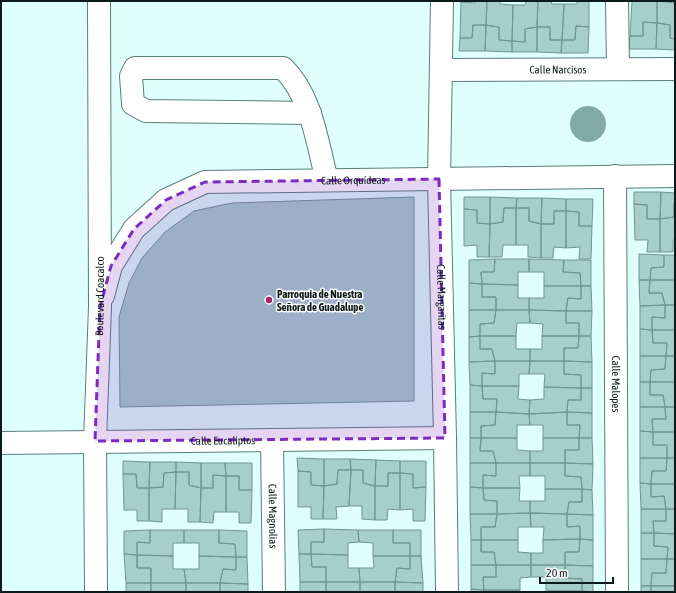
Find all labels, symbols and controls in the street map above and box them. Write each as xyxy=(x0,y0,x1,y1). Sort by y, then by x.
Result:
street label: Calle Narcisos xyxy=(530,63,587,76)
street label: Calle Orquídeas xyxy=(321,174,386,187)
street label: Boulevard Coacalco xyxy=(93,256,106,336)
street label: Calle Margaritas xyxy=(435,264,448,330)
place label: Parroquia de Nuestra Señora de Guadalupe xyxy=(277,288,364,313)
marker: Parroquia de Nuestra Señora de Guadalupe xyxy=(264,295,274,305)
street label: Calle Malopes xyxy=(610,356,622,413)
street label: Calle Eucaliptos xyxy=(191,434,255,447)
street label: Calle Magnolias xyxy=(267,484,279,548)
scale bar xyxy=(540,559,613,585)
text: 20 m xyxy=(546,566,568,580)

